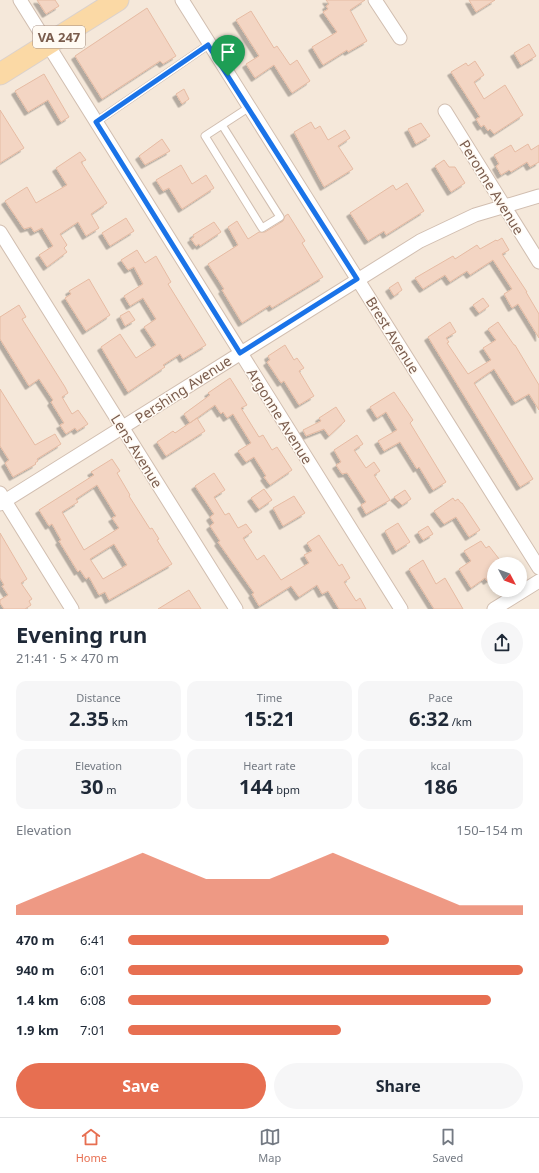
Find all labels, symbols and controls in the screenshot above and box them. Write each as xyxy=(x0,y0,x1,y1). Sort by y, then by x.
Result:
road number: VA 247 xyxy=(33,26,85,48)
pin xyxy=(211,35,245,76)
icon: arrive xyxy=(217,41,239,63)
street label: Peronne Avenue xyxy=(455,136,529,238)
street label: Brest Avenue xyxy=(362,293,424,377)
street label: Pershing Avenue xyxy=(131,351,235,427)
street label: Argonne Avenue xyxy=(243,364,317,468)
street label: Lens Avenue xyxy=(107,411,167,491)
north arrow xyxy=(487,557,527,597)
map controls xyxy=(487,557,527,597)
text: Evening run xyxy=(16,619,147,649)
button: share xyxy=(481,622,523,664)
text: 21:41 · 5 × 470 m xyxy=(16,649,119,667)
text: Distance xyxy=(76,690,121,705)
text: Time xyxy=(257,690,282,705)
text: Pace xyxy=(428,690,453,705)
text: 2.35 xyxy=(69,705,109,732)
text: 15:21 xyxy=(244,705,295,732)
text: 6:32 xyxy=(409,705,449,732)
text: km xyxy=(109,714,128,729)
text: /km xyxy=(449,714,472,729)
text: Elevation xyxy=(75,758,122,773)
text: Heart rate xyxy=(243,758,296,773)
text: kcal xyxy=(430,758,451,773)
text: 30 xyxy=(80,773,103,800)
text: 144 xyxy=(239,773,273,800)
text: 186 xyxy=(423,773,458,800)
text: m xyxy=(103,782,117,797)
text: bpm xyxy=(273,782,300,797)
text: Elevation xyxy=(16,821,72,839)
text: 150–154 m xyxy=(456,821,523,839)
text: 470 m xyxy=(16,931,54,949)
text: 6:41 xyxy=(80,931,106,949)
text: 940 m xyxy=(16,961,54,979)
text: 6:01 xyxy=(80,961,106,979)
text: 1.4 km xyxy=(16,991,59,1009)
text: 6:08 xyxy=(80,991,106,1009)
text: 1.9 km xyxy=(16,1021,59,1039)
text: 7:01 xyxy=(80,1021,106,1039)
button: Save xyxy=(16,1063,266,1109)
button: Share xyxy=(274,1063,523,1109)
tab: Home xyxy=(76,1126,107,1165)
tab: Map xyxy=(258,1126,281,1165)
tab: Saved xyxy=(433,1126,463,1165)

